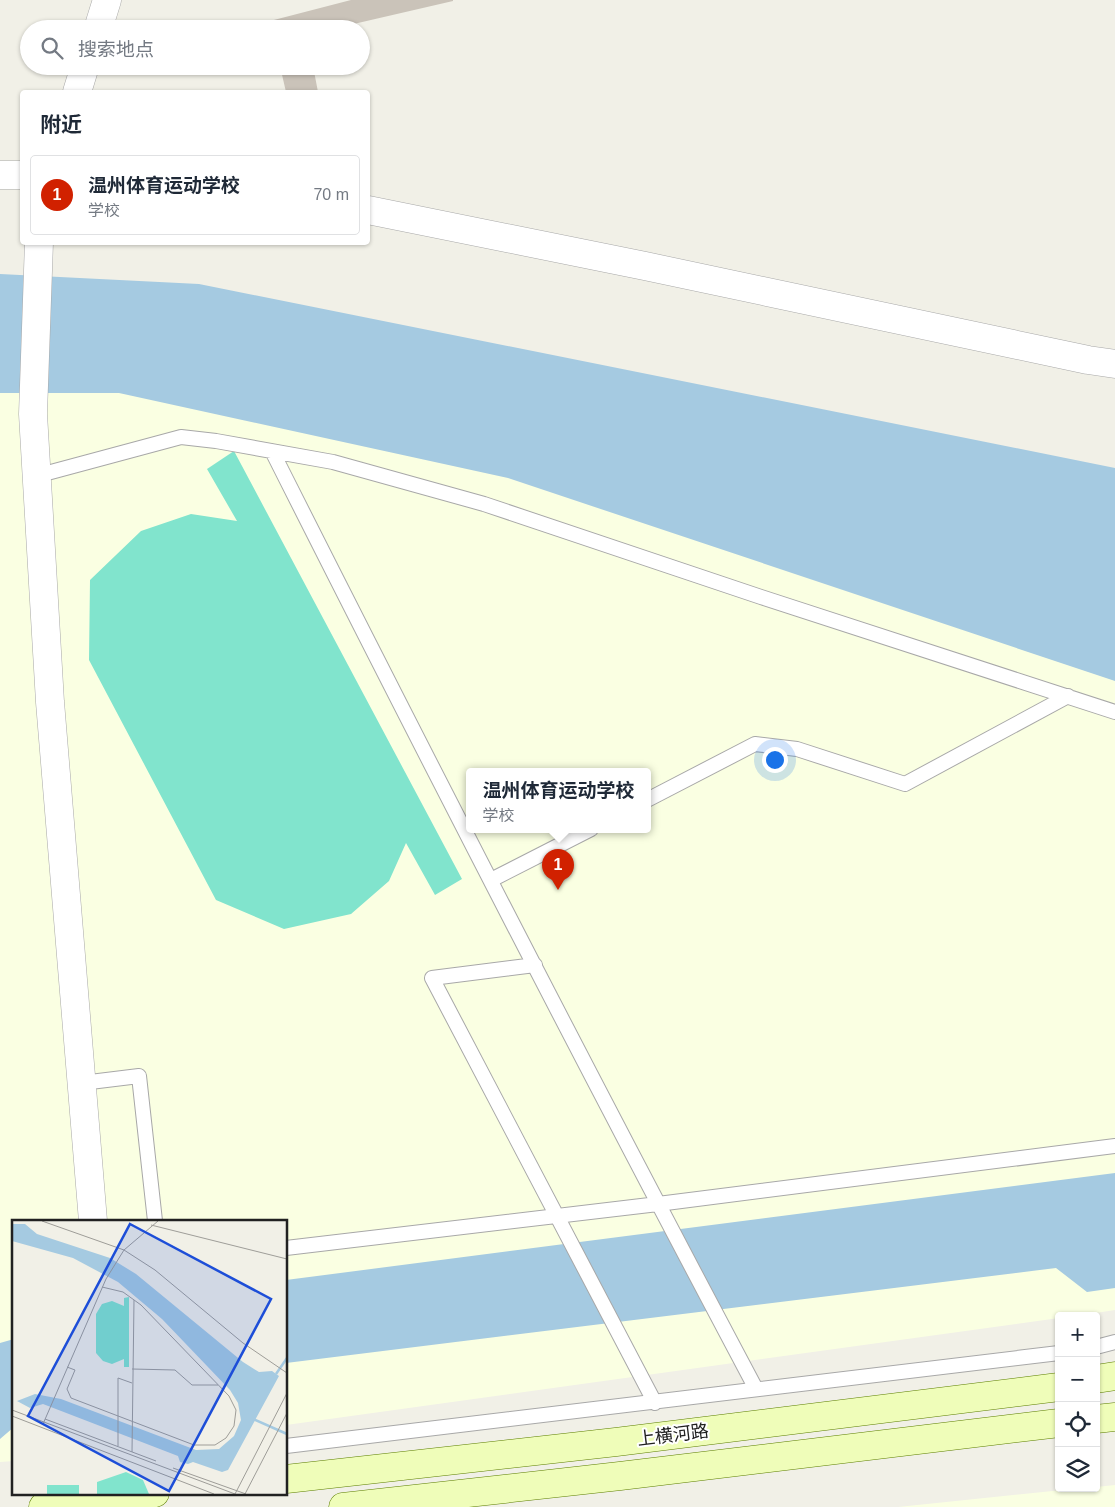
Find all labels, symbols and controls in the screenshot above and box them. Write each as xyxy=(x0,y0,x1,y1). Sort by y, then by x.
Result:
search box xyxy=(20,20,370,75)
icon: search xyxy=(38,34,66,62)
text: 搜索地点 xyxy=(78,39,154,60)
text: 附近 xyxy=(40,113,82,136)
text: 温州体育运动学校 xyxy=(88,175,240,196)
text: 1 xyxy=(53,186,61,203)
text: 70 m xyxy=(313,186,349,203)
text: 学校 xyxy=(88,202,120,219)
your location xyxy=(762,747,788,773)
popup xyxy=(466,768,651,833)
text: 温州体育运动学校 xyxy=(482,780,635,801)
text: 学校 xyxy=(482,807,515,824)
pin: 1 xyxy=(542,849,574,890)
inset map xyxy=(12,1220,288,1494)
map controls xyxy=(1055,1312,1100,1492)
button: + xyxy=(1055,1312,1100,1357)
button: − xyxy=(1055,1357,1100,1402)
button: locate xyxy=(1055,1402,1100,1447)
street label: 上横河路 xyxy=(636,1421,710,1449)
button: layers xyxy=(1055,1447,1100,1492)

